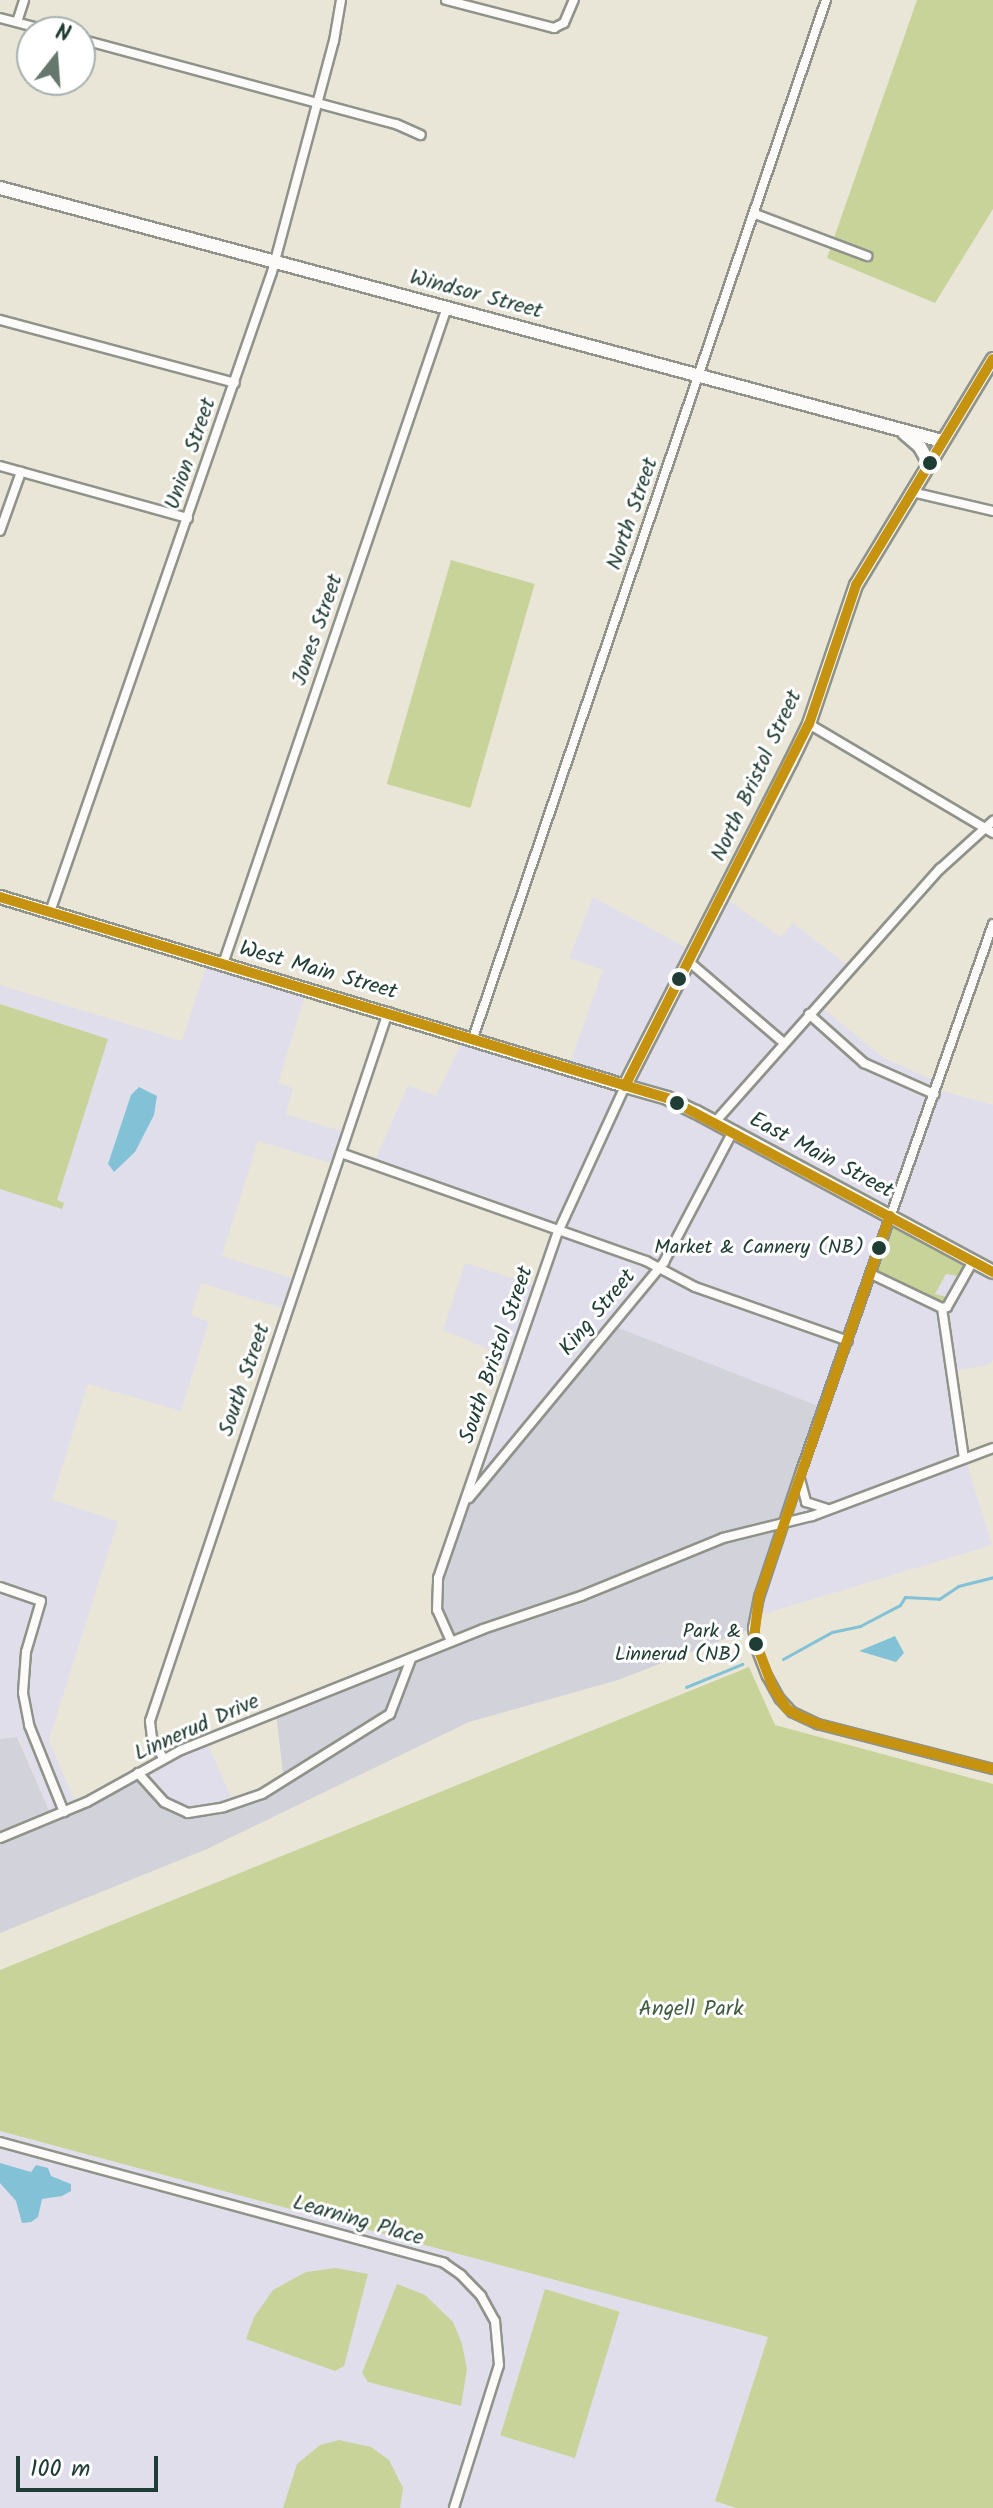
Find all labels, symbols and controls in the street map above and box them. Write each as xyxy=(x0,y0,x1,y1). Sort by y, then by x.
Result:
north arrow xyxy=(16,16,96,96)
text: N xyxy=(51,16,74,53)
street label: Windsor Street xyxy=(407,265,545,325)
street label: Union Street xyxy=(160,395,222,513)
street label: North Street xyxy=(601,454,665,574)
unlabelled marker xyxy=(922,455,938,471)
street label: Jones Street xyxy=(287,571,349,689)
street label: North Bristol Street xyxy=(706,686,808,866)
street label: West Main Street xyxy=(236,936,400,1006)
unlabelled marker xyxy=(671,971,687,987)
unlabelled marker xyxy=(669,1095,685,1111)
street label: East Main Street xyxy=(745,1107,897,1205)
place label: Market & Cannery (NB) xyxy=(654,1236,864,1260)
marker: Market & Cannery (NB) xyxy=(871,1240,887,1256)
street label: South Bristol Street xyxy=(454,1263,540,1447)
street label: King Street xyxy=(554,1264,642,1362)
street label: South Street xyxy=(213,1320,277,1440)
place label: Park & Linnerud (NB) xyxy=(615,1620,741,1667)
marker: Park & Linnerud (NB) xyxy=(748,1636,764,1652)
street label: Linnerud Drive xyxy=(130,1689,264,1767)
park label: Angell Park xyxy=(639,1997,743,2023)
street label: Learning Place xyxy=(290,2190,426,2252)
scale bar xyxy=(20,2440,162,2490)
text: 100 m xyxy=(30,2450,90,2489)

